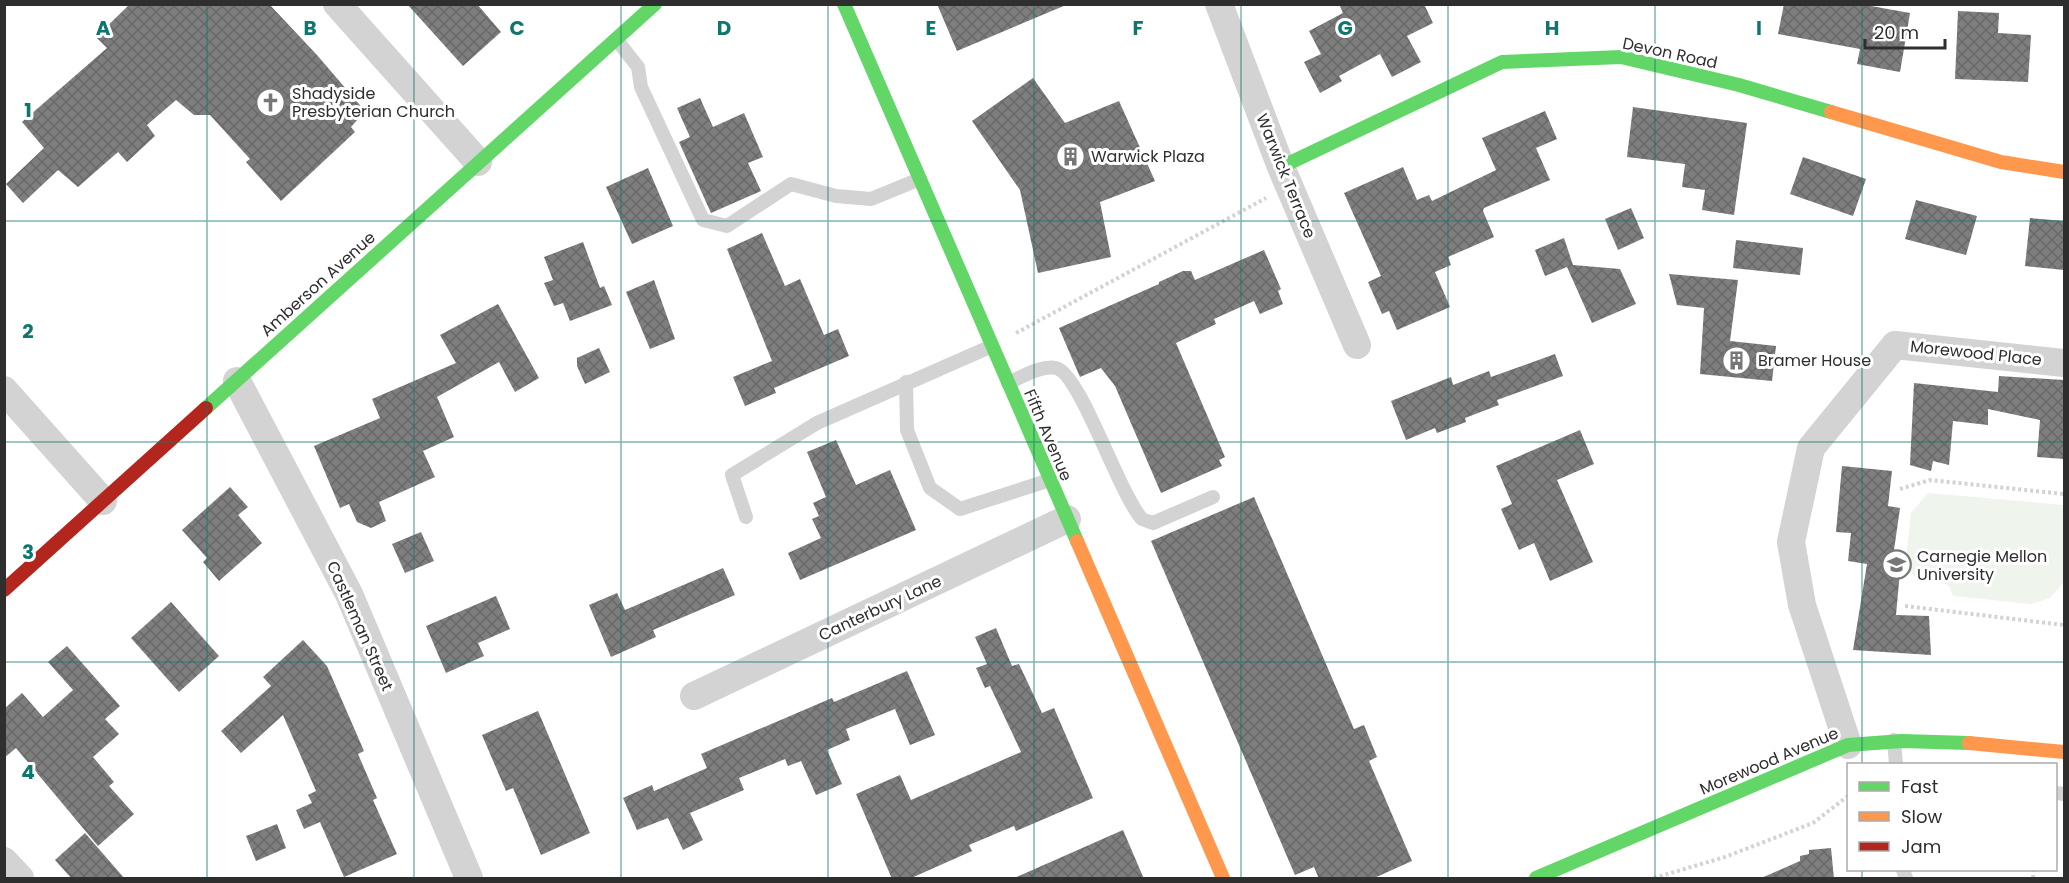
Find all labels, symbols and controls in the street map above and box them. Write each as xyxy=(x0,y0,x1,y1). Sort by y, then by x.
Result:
scale bar xyxy=(1865,12,1944,50)
text: A xyxy=(96,14,111,42)
text: B xyxy=(303,14,317,42)
text: C xyxy=(509,14,525,42)
text: D xyxy=(717,14,731,42)
text: E xyxy=(926,14,936,42)
text: F xyxy=(1133,14,1144,42)
text: G xyxy=(1337,14,1353,42)
text: H xyxy=(1545,14,1559,42)
text: I xyxy=(1756,14,1762,42)
text: 20 m xyxy=(1874,20,1919,45)
street label: Devon Road xyxy=(1620,32,1720,74)
place label: Shadyside Presbyterian Church xyxy=(292,82,455,123)
church icon: Shadyside Presbyterian Church xyxy=(255,86,287,118)
text: 1 xyxy=(24,96,32,124)
street label: Warwick Terrace xyxy=(1250,110,1322,242)
building icon: Warwick Plaza xyxy=(1054,140,1086,172)
place label: Warwick Plaza xyxy=(1091,145,1205,168)
street label: Amberson Avenue xyxy=(256,226,380,342)
text: 2 xyxy=(22,317,34,345)
street label: Morewood Place xyxy=(1909,335,2043,371)
building icon: Bramer House xyxy=(1721,344,1753,376)
place label: Bramer House xyxy=(1758,349,1871,372)
street label: Fifth Avenue xyxy=(1018,386,1078,485)
text: 3 xyxy=(22,538,34,566)
place label: Carnegie Mellon University xyxy=(1917,545,2047,586)
school or university icon: Carnegie Mellon University xyxy=(1880,549,1912,581)
street label: Castleman Street xyxy=(321,557,399,695)
street label: Canterbury Lane xyxy=(815,569,945,647)
street label: Morewood Avenue xyxy=(1696,721,1842,801)
text: 4 xyxy=(21,758,35,786)
legend xyxy=(1847,763,2057,871)
text: Fast xyxy=(1901,774,1938,799)
text: Slow xyxy=(1901,804,1943,829)
text: Jam xyxy=(1901,834,1941,859)

